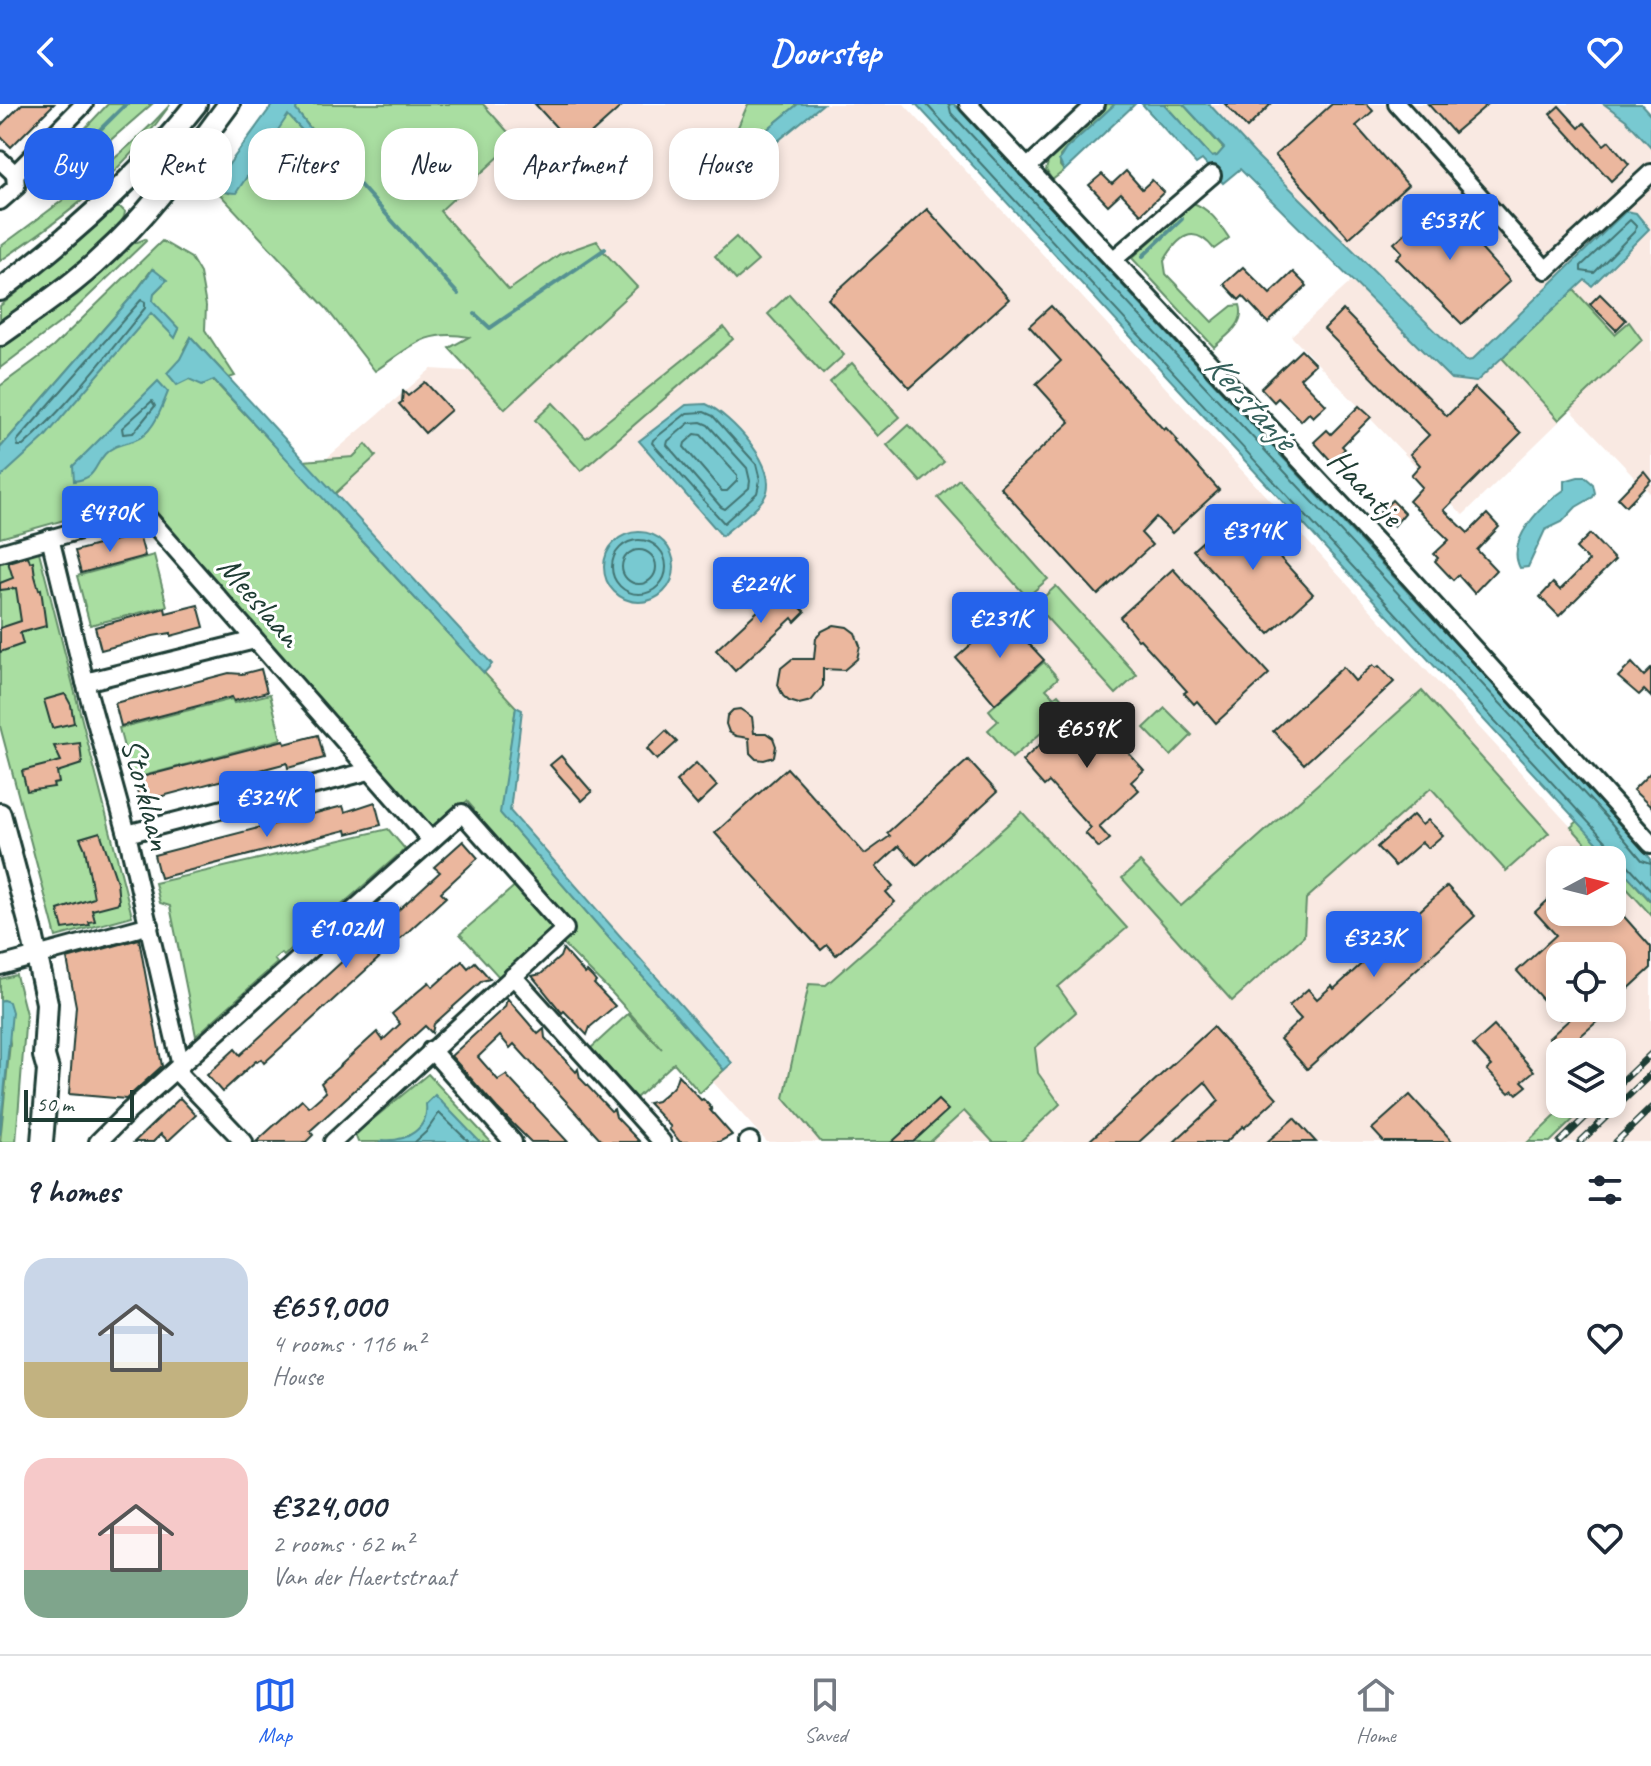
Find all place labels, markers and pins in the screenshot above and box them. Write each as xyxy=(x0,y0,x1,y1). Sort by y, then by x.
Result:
pin: €537K xyxy=(1394,194,1506,262)
pin: €470K xyxy=(54,486,166,554)
pin: €314K xyxy=(1197,504,1309,572)
pin: €224K xyxy=(705,557,817,625)
pin: €231K xyxy=(944,592,1056,660)
pin: €659K xyxy=(1031,702,1143,770)
pin: €324K xyxy=(211,771,323,839)
pin: €1.02M xyxy=(281,902,411,970)
pin: €323K xyxy=(1318,911,1430,979)

